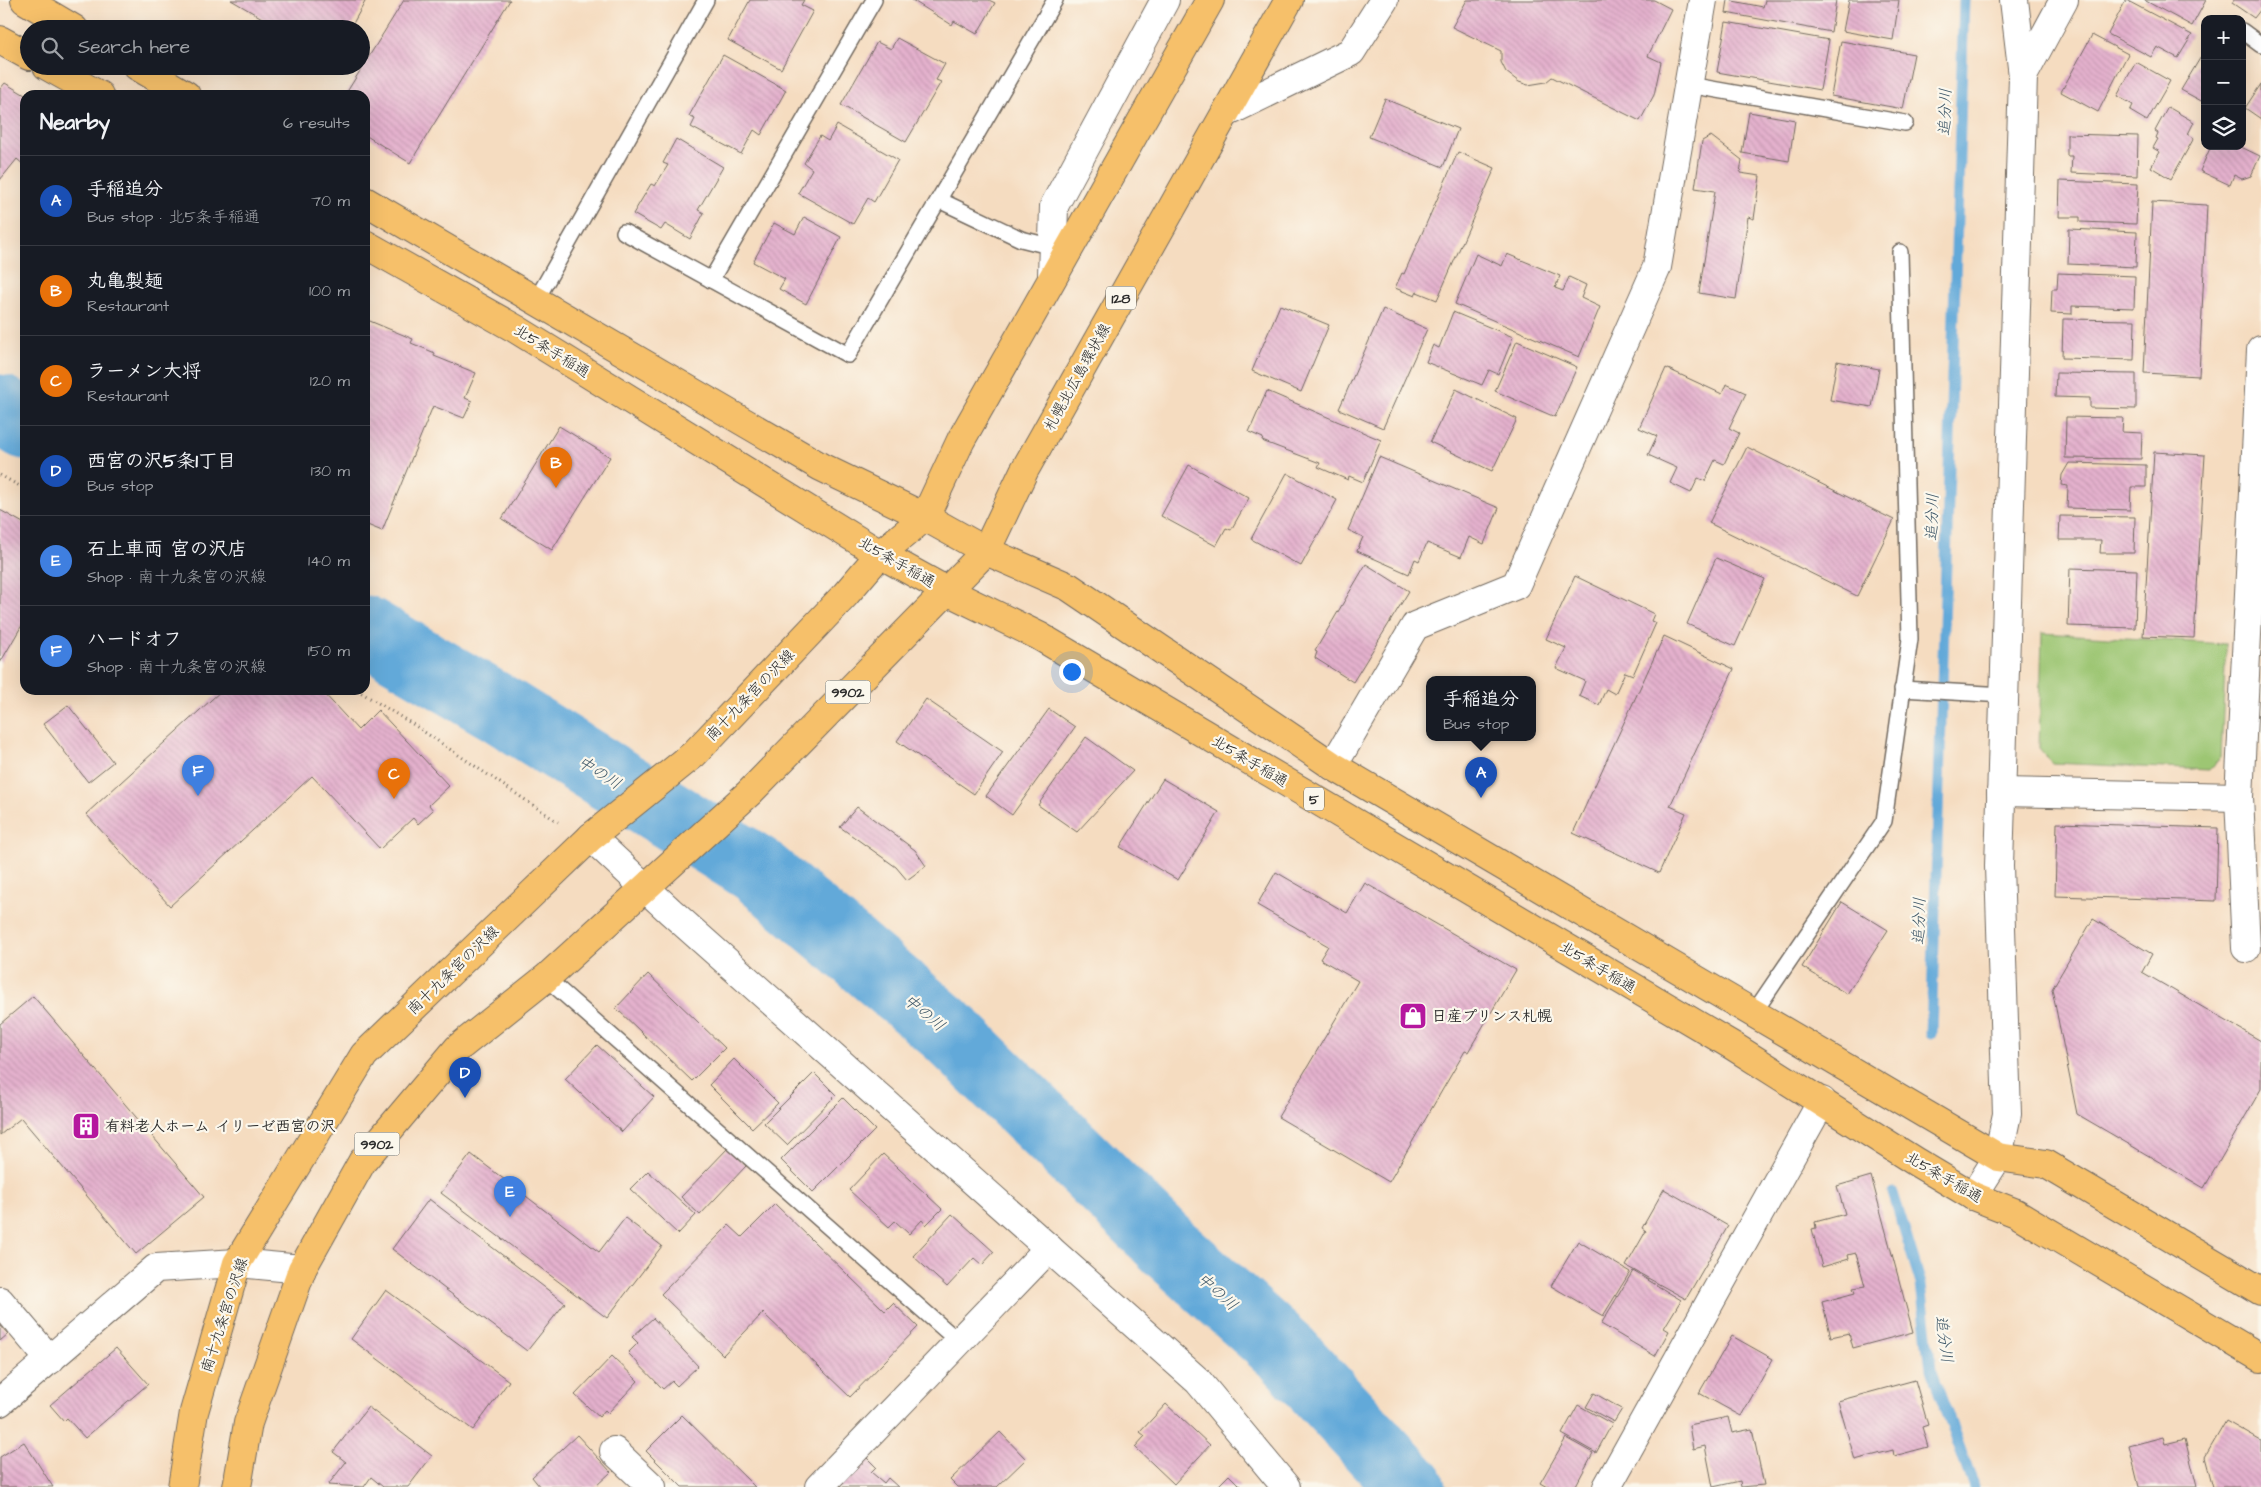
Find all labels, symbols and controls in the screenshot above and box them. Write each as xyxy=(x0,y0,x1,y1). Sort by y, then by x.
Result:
map controls xyxy=(2201,15,2246,150)
button: + xyxy=(2201,15,2246,60)
search box xyxy=(20,20,370,75)
icon: search xyxy=(38,34,66,62)
text: Search here xyxy=(78,34,190,61)
button: − xyxy=(2201,60,2246,105)
water label: 追分川 xyxy=(1933,88,1957,136)
button: layers xyxy=(2201,105,2246,150)
text: Nearby xyxy=(40,108,110,137)
text: 6 results xyxy=(283,112,350,134)
text: 手稲追分 xyxy=(87,176,163,203)
text: A xyxy=(51,190,61,212)
text: 70 m xyxy=(311,190,350,212)
text: Bus stop · 北5条手稲通 xyxy=(87,206,260,228)
text: 丸亀製麺 xyxy=(87,268,163,295)
text: B xyxy=(50,280,62,302)
text: 100 m xyxy=(309,280,350,302)
road number: 128 xyxy=(1106,286,1136,310)
text: Restaurant xyxy=(87,295,169,317)
street label: 北5条手稲通 xyxy=(510,320,594,383)
street label: 札幌北広島環状線 xyxy=(1039,320,1116,435)
text: ラーメン大将 xyxy=(87,358,201,385)
text: C xyxy=(50,370,62,392)
text: 120 m xyxy=(310,370,350,392)
text: Restaurant xyxy=(87,385,169,407)
pin: B xyxy=(540,447,572,488)
text: 西宮の沢5条1丁目 xyxy=(87,448,236,475)
text: D xyxy=(51,460,61,482)
text: 130 m xyxy=(311,460,350,482)
text: Bus stop xyxy=(87,475,153,497)
water label: 追分川 xyxy=(1920,493,1944,541)
street label: 北5条手稲通 xyxy=(854,532,939,593)
text: 石上車両 宮の沢店 xyxy=(87,536,247,563)
text: E xyxy=(51,550,61,572)
text: 140 m xyxy=(308,550,350,572)
text: Shop · 南十九条宮の沢線 xyxy=(87,566,266,588)
text: ハードオフ xyxy=(87,626,182,653)
text: F xyxy=(50,640,62,662)
text: 150 m xyxy=(308,640,350,662)
street label: 南十九条宮の沢線 xyxy=(701,645,800,746)
text: Shop · 南十九条宮の沢線 xyxy=(87,656,266,678)
your location xyxy=(1059,659,1085,685)
popup xyxy=(1426,676,1536,741)
road number: 9902 xyxy=(826,680,870,704)
text: 手稲追分 xyxy=(1443,686,1519,713)
text: Bus stop xyxy=(1443,713,1509,735)
street label: 北5条手稲通 xyxy=(1208,730,1292,792)
water label: 中の川 xyxy=(573,751,626,795)
pin: F xyxy=(182,755,214,796)
pin: A xyxy=(1465,757,1497,798)
pin: C xyxy=(378,758,410,799)
road number: 5 xyxy=(1304,788,1324,811)
water label: 追分川 xyxy=(1907,897,1931,945)
street label: 南十九条宮の沢線 xyxy=(403,921,504,1020)
street label: 北5条手稲通 xyxy=(1556,936,1640,998)
water label: 中の川 xyxy=(899,989,950,1037)
shop icon: 日産プリンス札幌 xyxy=(1398,1001,1428,1031)
place label: 日産プリンス札幌 xyxy=(1432,1006,1552,1027)
pin: D xyxy=(449,1057,481,1098)
building icon: 有料老人ホーム イリーゼ西宮の沢 xyxy=(71,1111,101,1141)
place label: 有料老人ホーム イリーゼ西宮の沢 xyxy=(105,1116,335,1137)
road number: 9902 xyxy=(354,1132,400,1156)
street label: 北5条手稲通 xyxy=(1901,1147,1986,1208)
pin: E xyxy=(494,1176,526,1217)
street label: 南十九条宮の沢線 xyxy=(196,1255,253,1375)
water label: 中の川 xyxy=(1192,1268,1243,1316)
water label: 追分川 xyxy=(1930,1314,1958,1364)

